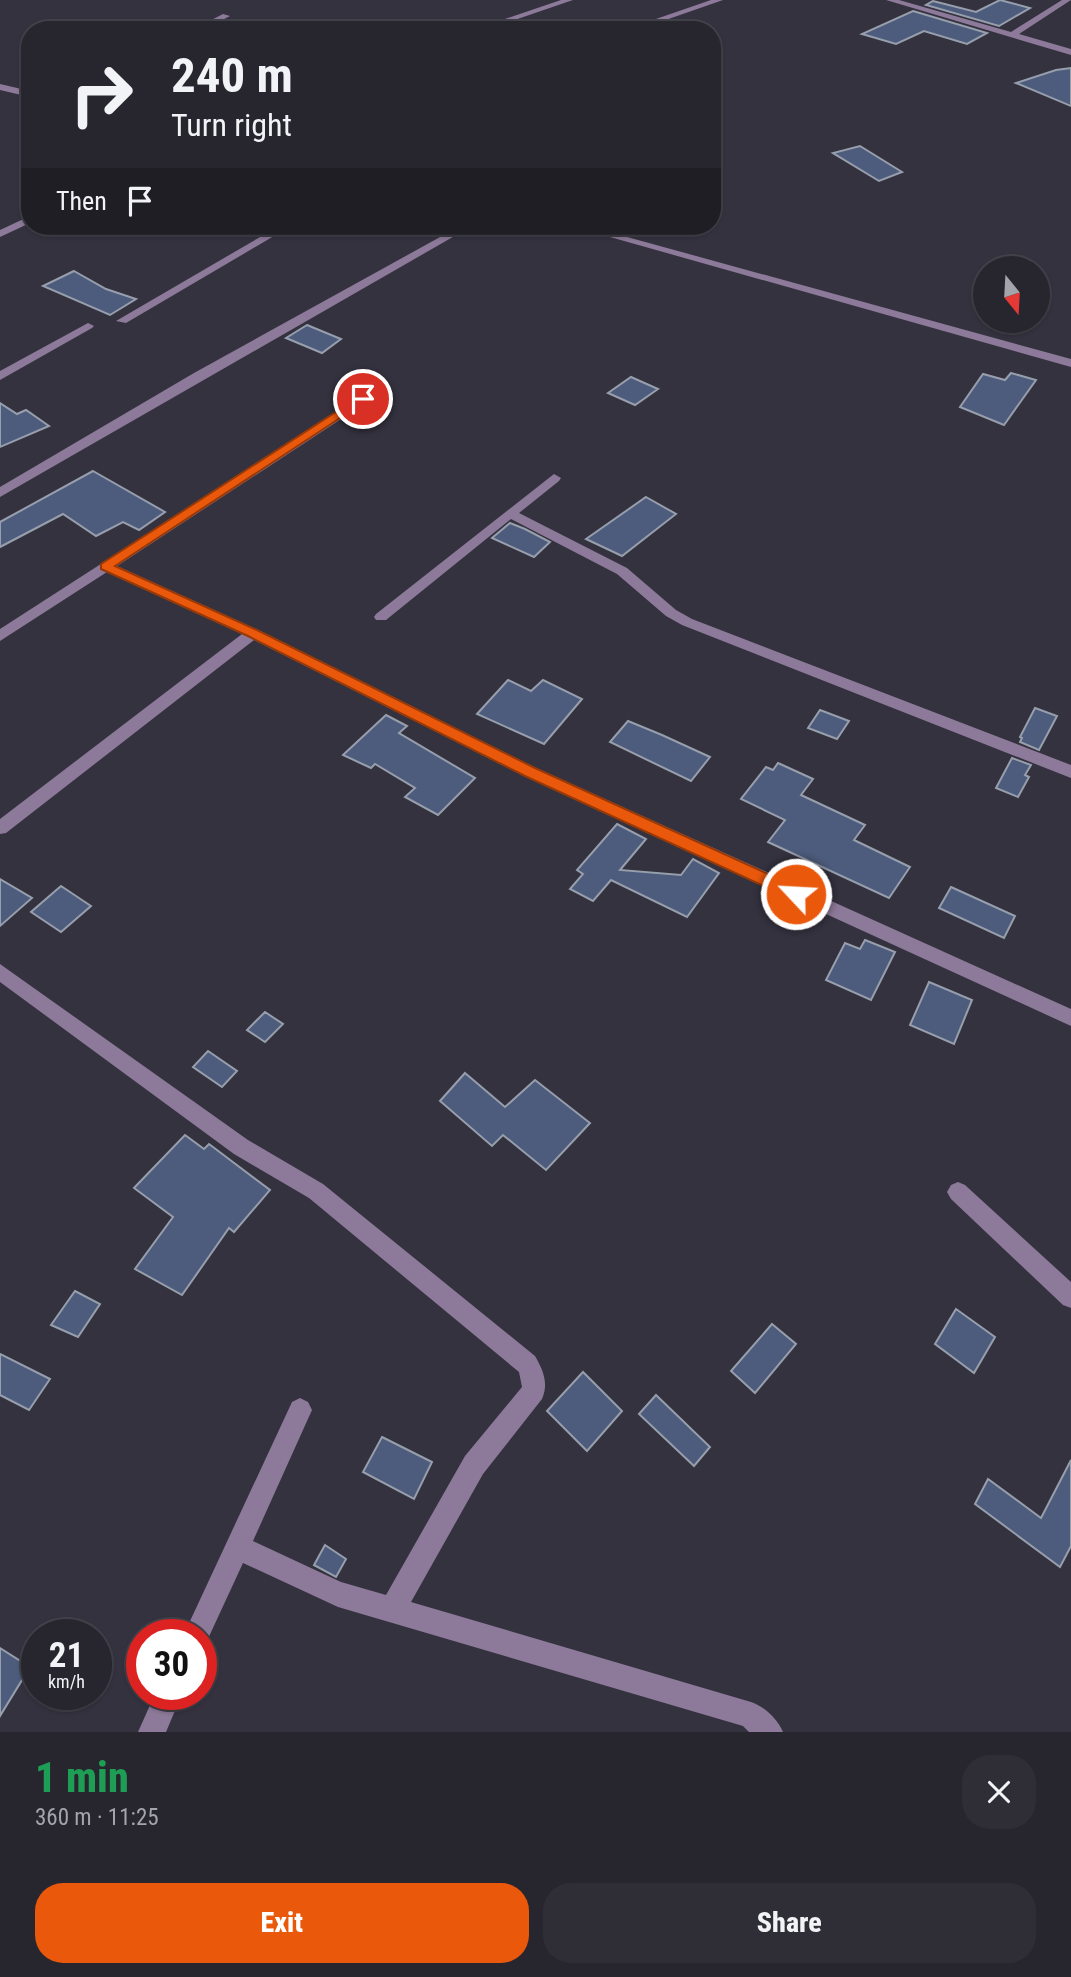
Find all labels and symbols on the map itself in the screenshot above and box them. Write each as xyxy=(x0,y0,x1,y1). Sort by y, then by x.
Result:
north arrow xyxy=(973,256,1050,332)
pin xyxy=(333,369,393,429)
position arrow xyxy=(759,857,833,931)
speed limit sign: 30 xyxy=(126,1619,217,1710)

